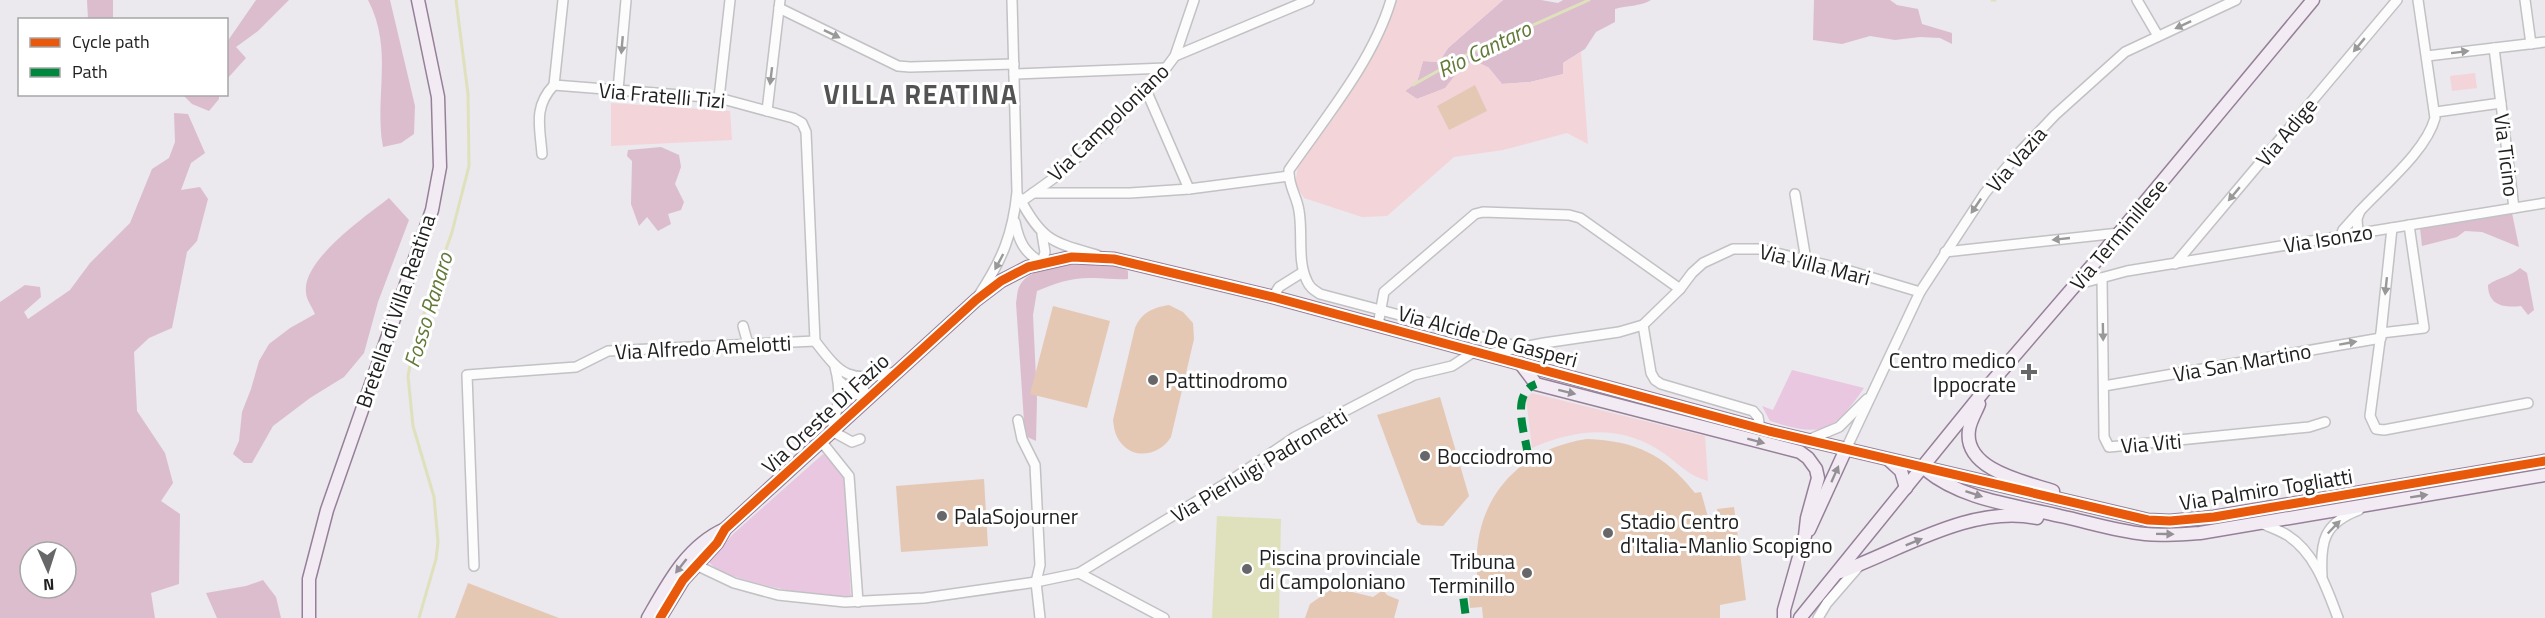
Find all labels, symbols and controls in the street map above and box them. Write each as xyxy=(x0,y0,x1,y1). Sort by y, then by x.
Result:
water label: Rio Cantaro xyxy=(1431,11,1538,86)
legend xyxy=(18,18,228,96)
one-way arrow xyxy=(2175,20,2192,29)
text: Cycle path xyxy=(72,28,150,55)
one-way arrow xyxy=(823,29,840,38)
one-way arrow xyxy=(617,36,627,55)
one-way arrow xyxy=(2353,37,2366,52)
one-way arrow xyxy=(2451,48,2470,57)
street label: Via Campoloniano xyxy=(1040,55,1176,189)
text: Path xyxy=(72,58,108,85)
one-way arrow xyxy=(767,67,776,86)
district label: VILLA REATINA xyxy=(823,73,1019,114)
street label: Via Fratelli Tizi xyxy=(597,74,727,116)
street label: Via Adige xyxy=(2248,91,2324,173)
street label: Via Ticino xyxy=(2486,111,2528,199)
street label: Via Vazia xyxy=(1978,118,2054,199)
street label: Via Terminillese xyxy=(2061,171,2175,297)
one-way arrow xyxy=(2227,186,2240,202)
one-way arrow xyxy=(1971,198,1982,214)
street label: Bretella di Villa Reatina xyxy=(347,209,443,412)
street label: Via Isonzo xyxy=(2281,215,2375,261)
one-way arrow xyxy=(2052,234,2071,244)
street label: Via Villa Mari xyxy=(1756,235,1874,293)
water label: Fosso Ranaro xyxy=(394,247,462,372)
one-way arrow xyxy=(995,253,1004,270)
one-way arrow xyxy=(2381,276,2391,295)
street label: Via Alcide De Gasperi xyxy=(1395,297,1581,375)
one-way arrow xyxy=(2098,322,2108,341)
street label: Via Alfredo Amelotti xyxy=(614,326,792,368)
street label: Via San Martino xyxy=(2171,334,2313,390)
one-way arrow xyxy=(2338,339,2357,348)
place label: Centro medico Ippocrate xyxy=(1889,344,2016,400)
street label: Via Oreste Di Fazio xyxy=(754,345,896,481)
marker: Centro medico Ippocrate xyxy=(2020,363,2038,381)
place label: Pattinodromo xyxy=(1165,364,1287,396)
marker: Pattinodromo xyxy=(1146,373,1160,387)
one-way arrow xyxy=(1558,388,1576,397)
street label: Via Pierluigi Padronetti xyxy=(1165,400,1353,530)
street label: Via Viti xyxy=(2119,424,2183,462)
one-way arrow xyxy=(1747,436,1765,446)
place label: Bocciodromo xyxy=(1437,440,1553,472)
marker: Bocciodromo xyxy=(1418,449,1432,463)
street label: Via Palmiro Togliatti xyxy=(2177,460,2355,518)
one-way arrow xyxy=(1830,464,1840,482)
one-way arrow xyxy=(1965,490,1983,500)
one-way arrow xyxy=(2410,491,2429,500)
place label: PalaSojourner xyxy=(954,500,1078,532)
place label: Stadio Centro d'Italia-Manlio Scopigno xyxy=(1620,505,1833,561)
marker: PalaSojourner xyxy=(935,509,949,523)
one-way arrow xyxy=(2327,519,2341,534)
marker: Stadio Centro d'Italia-Manlio Scopigno xyxy=(1601,526,1615,540)
one-way arrow xyxy=(2155,529,2174,539)
one-way arrow xyxy=(1905,537,1923,546)
north arrow xyxy=(18,540,78,600)
place label: Piscina provinciale di Campoloniano xyxy=(1259,541,1421,597)
place label: Tribuna Terminillo xyxy=(1429,545,1515,601)
one-way arrow xyxy=(674,558,687,574)
marker: Piscina provinciale di Campoloniano xyxy=(1240,562,1254,576)
marker: Tribuna Terminillo xyxy=(1520,566,1534,580)
text: N xyxy=(43,573,55,597)

